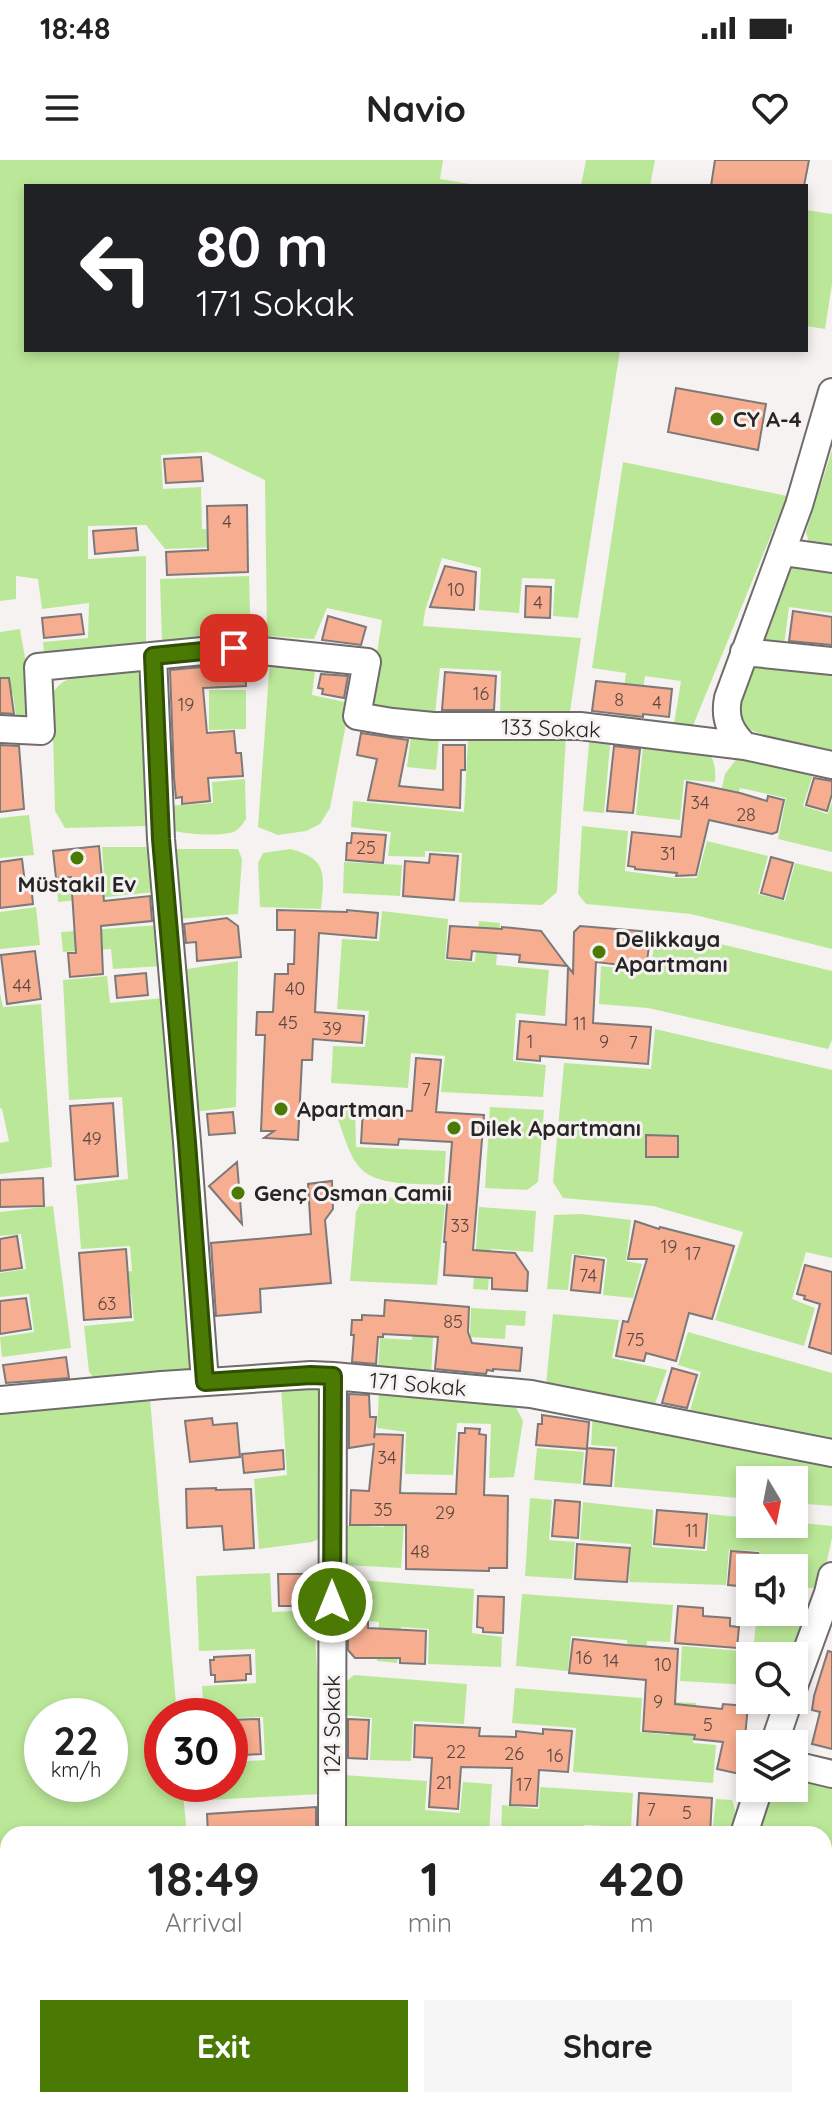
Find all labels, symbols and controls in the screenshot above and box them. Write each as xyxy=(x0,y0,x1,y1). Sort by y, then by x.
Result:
text: 18:48 xyxy=(40,9,110,47)
icon: menu xyxy=(40,86,84,130)
text: Navio xyxy=(366,86,466,131)
icon: heart xyxy=(748,86,792,130)
text: 80 m xyxy=(196,211,328,281)
icon: left xyxy=(64,216,168,320)
text: 171 Sokak xyxy=(196,280,355,325)
place label: CY A-4 xyxy=(733,405,802,433)
marker: CY A-4 xyxy=(708,410,726,428)
house number: 4 xyxy=(222,510,232,533)
house number: 10 xyxy=(447,578,465,601)
house number: 4 xyxy=(533,591,543,614)
pin xyxy=(200,614,268,682)
icon: arrive xyxy=(212,626,256,670)
house number: 16 xyxy=(473,682,489,705)
house number: 8 xyxy=(614,688,624,711)
house number: 4 xyxy=(652,691,662,714)
house number: 19 xyxy=(178,693,194,716)
street label: 133 Sokak xyxy=(501,712,601,744)
house number: 34 xyxy=(691,791,709,814)
house number: 28 xyxy=(736,803,756,826)
house number: 25 xyxy=(356,836,376,859)
house number: 31 xyxy=(660,842,676,865)
marker: Müstakil Ev xyxy=(68,849,86,867)
place label: Müstakil Ev xyxy=(18,870,136,898)
place label: Delikkaya Apartmanı xyxy=(615,925,728,978)
marker: Delikkaya Apartmanı xyxy=(590,943,608,961)
house number: 44 xyxy=(13,974,31,997)
house number: 40 xyxy=(285,977,305,1000)
house number: 45 xyxy=(278,1011,298,1034)
house number: 11 xyxy=(573,1012,587,1035)
house number: 39 xyxy=(322,1017,342,1040)
house number: 1 xyxy=(527,1030,533,1053)
house number: 9 xyxy=(599,1030,609,1053)
house number: 7 xyxy=(628,1031,638,1054)
house number: 7 xyxy=(421,1078,431,1101)
place label: Apartman xyxy=(297,1095,404,1123)
marker: Apartman xyxy=(272,1100,290,1118)
place label: Dilek Apartmanı xyxy=(470,1114,641,1142)
marker: Dilek Apartmanı xyxy=(445,1119,463,1137)
house number: 49 xyxy=(82,1127,102,1150)
place label: Genç Osman Camii xyxy=(254,1179,452,1207)
marker: Genç Osman Camii xyxy=(229,1184,247,1202)
house number: 33 xyxy=(451,1214,469,1237)
house number: 19 xyxy=(661,1235,677,1258)
house number: 17 xyxy=(685,1242,701,1265)
house number: 74 xyxy=(579,1264,597,1287)
house number: 63 xyxy=(97,1292,117,1315)
house number: 85 xyxy=(443,1310,463,1333)
house number: 75 xyxy=(625,1328,645,1351)
street label: 171 Sokak xyxy=(368,1366,468,1402)
house number: 34 xyxy=(378,1446,396,1469)
north arrow xyxy=(736,1466,808,1538)
map controls xyxy=(736,1466,808,1802)
house number: 35 xyxy=(373,1498,393,1521)
house number: 29 xyxy=(435,1501,455,1524)
house number: 11 xyxy=(685,1519,699,1542)
house number: 48 xyxy=(410,1540,430,1563)
button: sound xyxy=(736,1554,808,1626)
position arrow xyxy=(290,1560,374,1644)
button: search xyxy=(736,1642,808,1714)
house number: 16 xyxy=(576,1646,592,1669)
house number: 14 xyxy=(603,1649,619,1672)
house number: 10 xyxy=(654,1653,672,1676)
street label: 124 Sokak xyxy=(318,1675,346,1775)
house number: 9 xyxy=(653,1690,663,1713)
speed limit sign: 30 xyxy=(144,1698,248,1802)
house number: 5 xyxy=(703,1713,713,1736)
text: 22 xyxy=(53,1715,99,1765)
button: layers xyxy=(736,1730,808,1802)
house number: 22 xyxy=(446,1740,466,1763)
house number: 26 xyxy=(504,1742,524,1765)
house number: 16 xyxy=(547,1744,563,1767)
text: km/h xyxy=(51,1757,101,1782)
house number: 21 xyxy=(436,1771,452,1794)
house number: 17 xyxy=(516,1773,532,1796)
house number: 7 xyxy=(646,1798,656,1821)
house number: 5 xyxy=(682,1801,692,1824)
text: 18:49 xyxy=(148,1848,260,1908)
text: 1 xyxy=(420,1848,439,1908)
text: 420 xyxy=(599,1848,684,1908)
text: Arrival xyxy=(165,1906,243,1939)
text: min xyxy=(408,1906,452,1939)
text: m xyxy=(630,1906,654,1939)
button: Exit xyxy=(40,2000,408,2092)
button: Share xyxy=(424,2000,792,2092)

